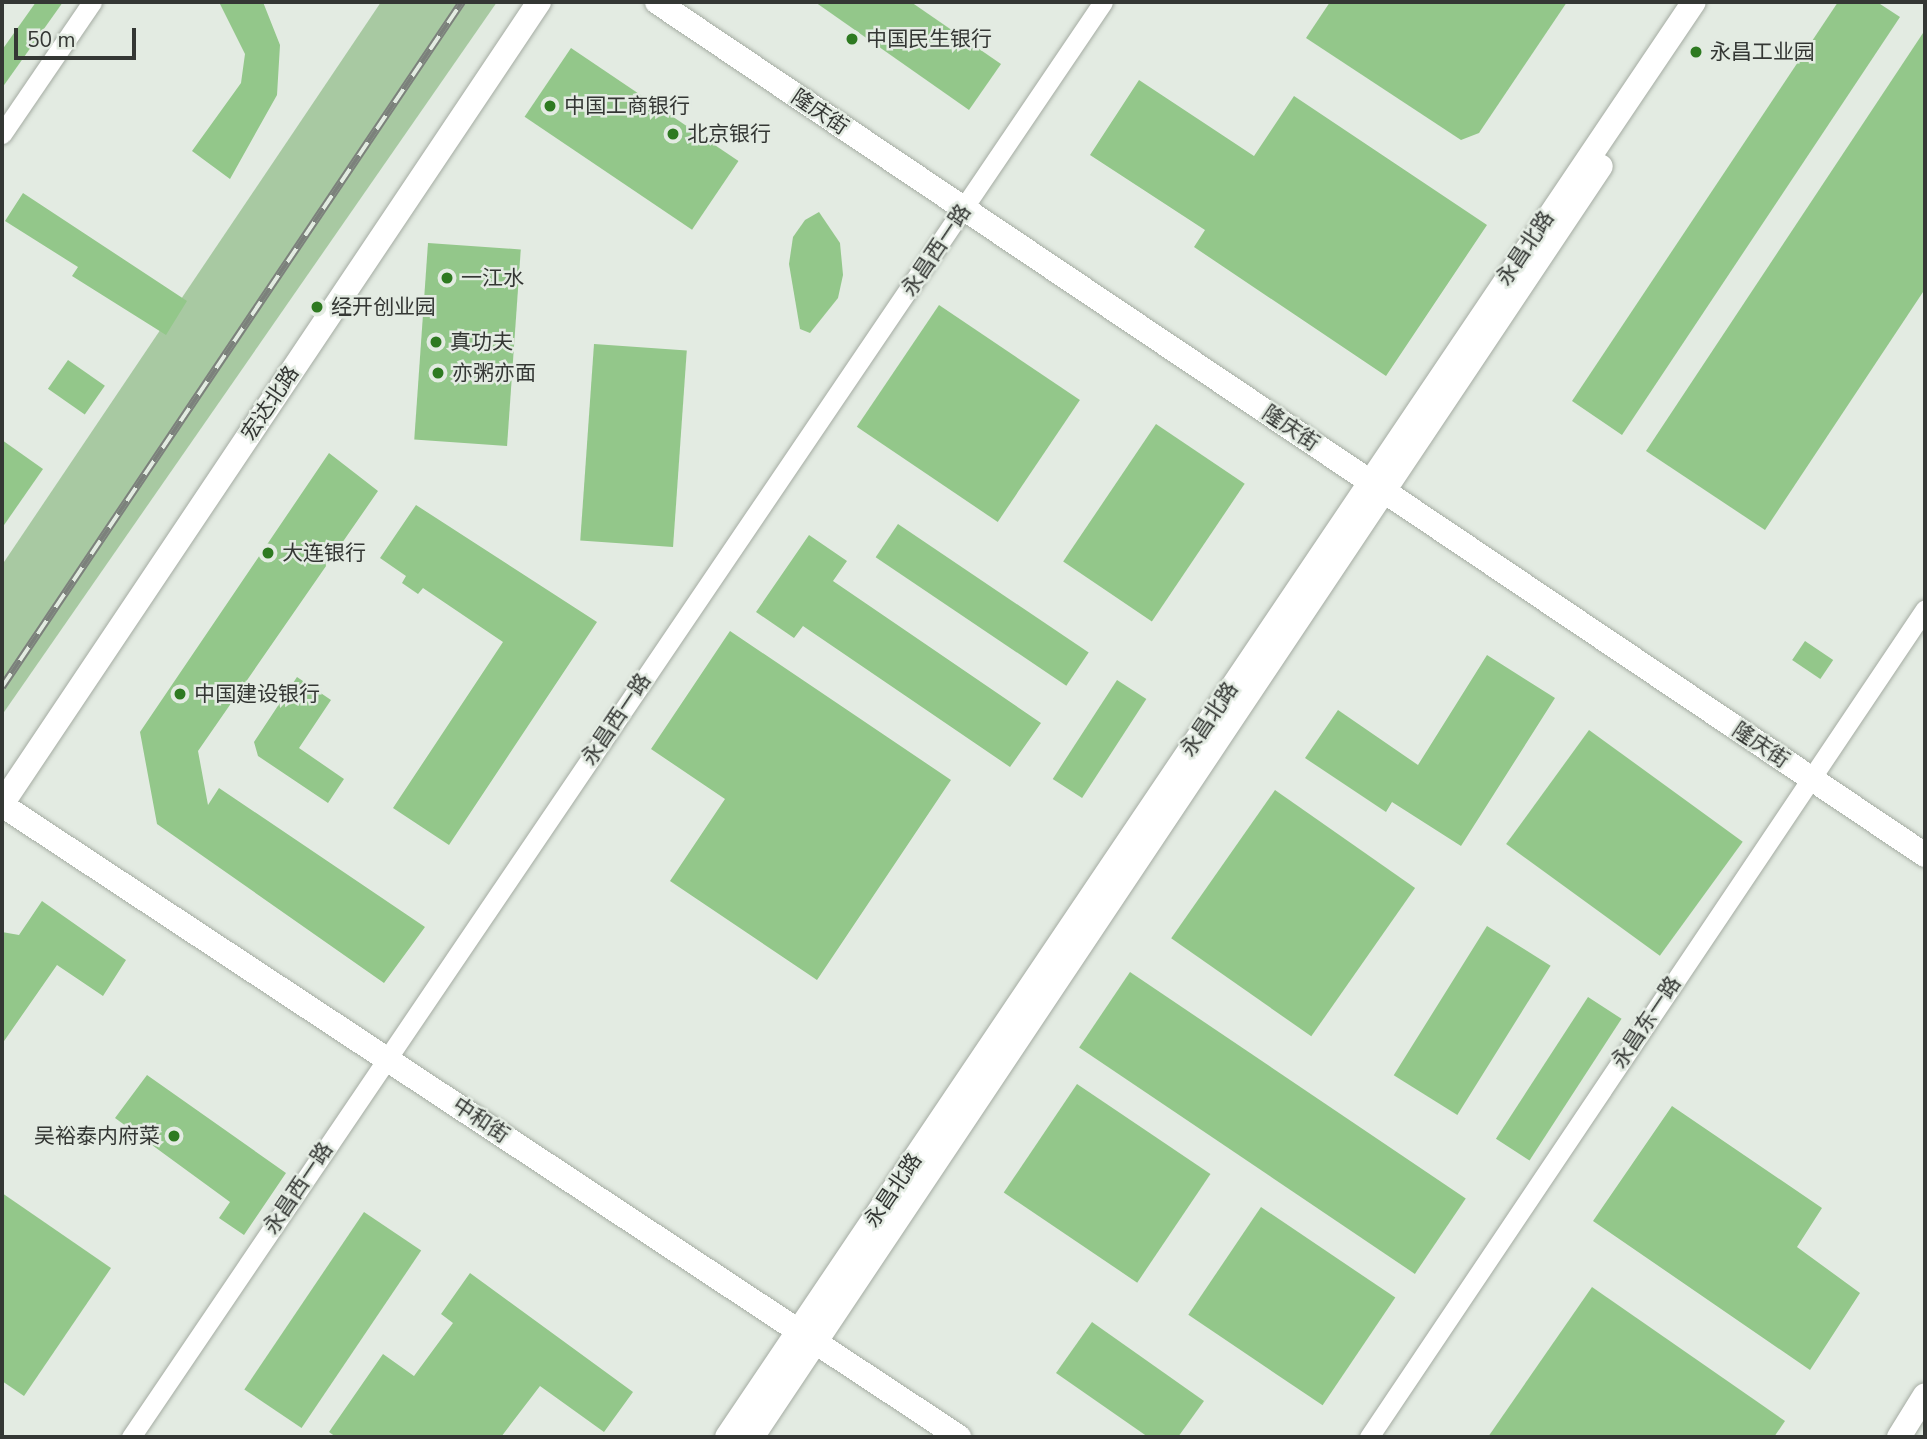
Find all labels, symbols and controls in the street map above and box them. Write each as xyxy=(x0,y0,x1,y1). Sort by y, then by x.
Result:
scale bar xyxy=(18,14,140,58)
text: 50 m xyxy=(27,26,76,54)
place label: 中国民生银行 xyxy=(866,26,992,52)
marker: 中国民生银行 xyxy=(844,31,860,47)
place label: 永昌工业园 xyxy=(1710,39,1815,65)
marker: 永昌工业园 xyxy=(1688,44,1704,60)
street label: 隆庆街 xyxy=(787,84,853,140)
place label: 中国工商银行 xyxy=(564,93,690,119)
marker: 中国工商银行 xyxy=(542,98,558,114)
place label: 北京银行 xyxy=(687,121,771,147)
marker: 北京银行 xyxy=(665,126,681,142)
street label: 永昌西一路 xyxy=(896,199,976,301)
street label: 永昌北路 xyxy=(1491,206,1559,290)
place label: 一江水 xyxy=(461,265,524,291)
marker: 一江水 xyxy=(439,270,455,286)
place label: 经开创业园 xyxy=(331,294,436,320)
marker: 经开创业园 xyxy=(309,299,325,315)
place label: 真功夫 xyxy=(450,329,513,355)
marker: 真功夫 xyxy=(428,334,444,350)
place label: 亦粥亦面 xyxy=(452,360,536,386)
street label: 宏达北路 xyxy=(236,361,304,445)
marker: 亦粥亦面 xyxy=(430,365,446,381)
street label: 隆庆街 xyxy=(1258,400,1324,456)
place label: 大连银行 xyxy=(282,540,366,566)
marker: 大连银行 xyxy=(260,545,276,561)
street label: 永昌西一路 xyxy=(576,668,656,770)
street label: 永昌北路 xyxy=(1175,677,1243,761)
place label: 中国建设银行 xyxy=(194,681,320,707)
marker: 中国建设银行 xyxy=(172,686,188,702)
street label: 隆庆街 xyxy=(1728,717,1794,773)
street label: 永昌东一路 xyxy=(1606,971,1686,1073)
street label: 中和街 xyxy=(448,1092,514,1148)
place label: 吴裕泰内府菜 xyxy=(34,1123,160,1149)
marker: 吴裕泰内府菜 xyxy=(166,1128,182,1144)
street label: 永昌西一路 xyxy=(258,1137,338,1239)
street label: 永昌北路 xyxy=(859,1148,927,1232)

